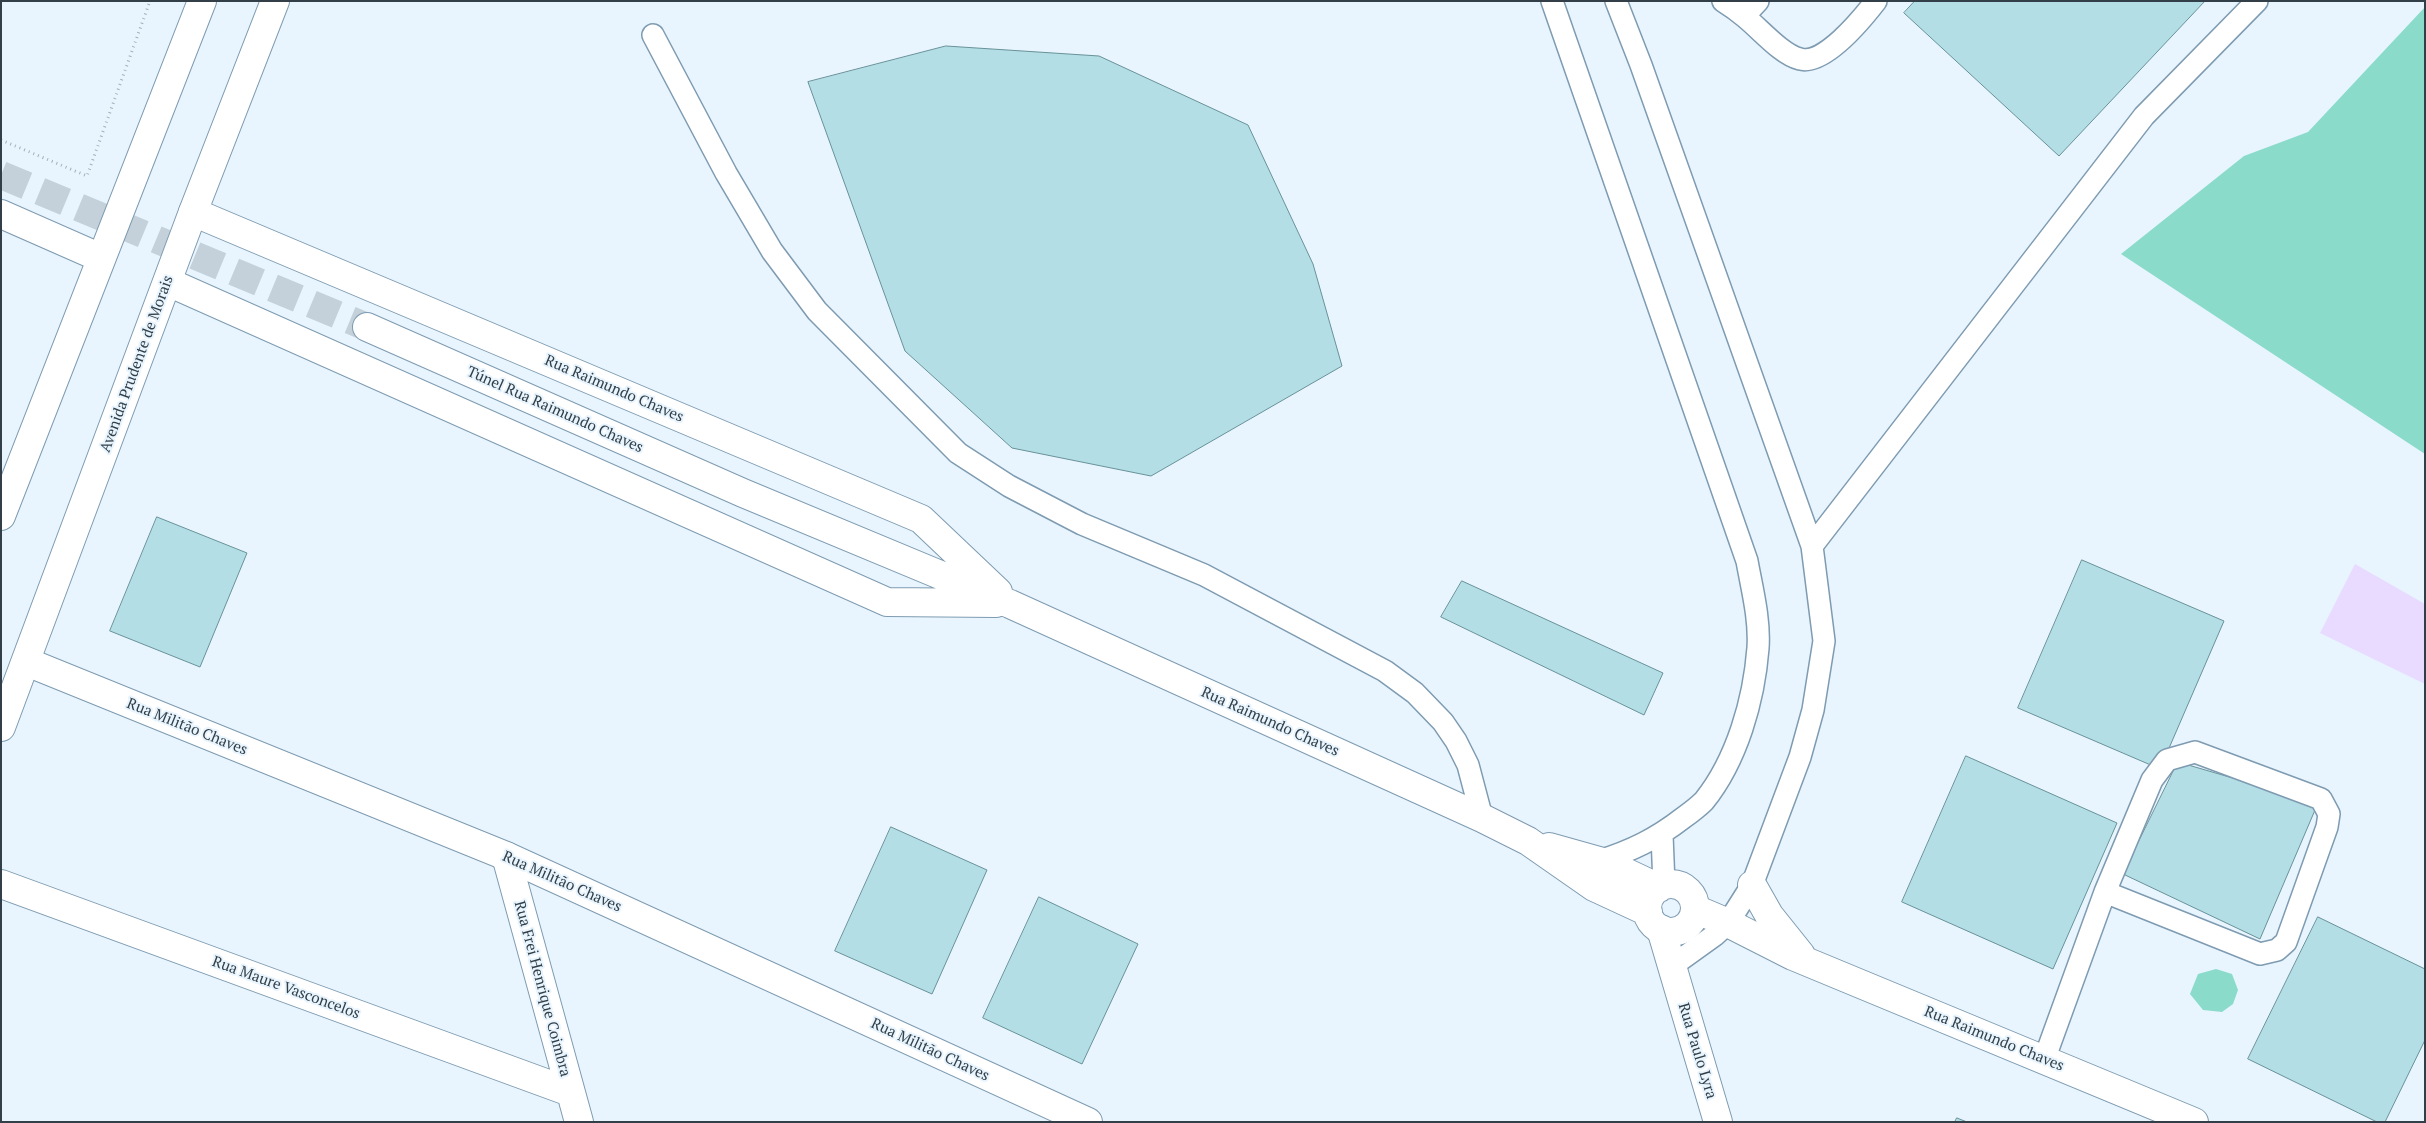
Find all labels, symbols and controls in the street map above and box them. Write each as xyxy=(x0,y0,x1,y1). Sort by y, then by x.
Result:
street label: Avenida Prudente de Morais xyxy=(97,273,177,455)
street label: Rua Raimundo Chaves xyxy=(542,352,686,426)
street label: Túnel Rua Raimundo Chaves xyxy=(464,363,646,457)
street label: Rua Raimundo Chaves xyxy=(1198,683,1342,761)
street label: Rua Militão Chaves xyxy=(124,695,250,759)
street label: Rua Militão Chaves xyxy=(500,848,624,916)
street label: Rua Frei Henrique Coimbra xyxy=(510,899,574,1079)
street label: Rua Maure Vasconcelos xyxy=(210,953,362,1023)
street label: Rua Paulo Lyra xyxy=(1674,1001,1720,1101)
street label: Rua Raimundo Chaves xyxy=(1921,1003,2067,1075)
street label: Rua Militão Chaves xyxy=(868,1015,992,1085)

